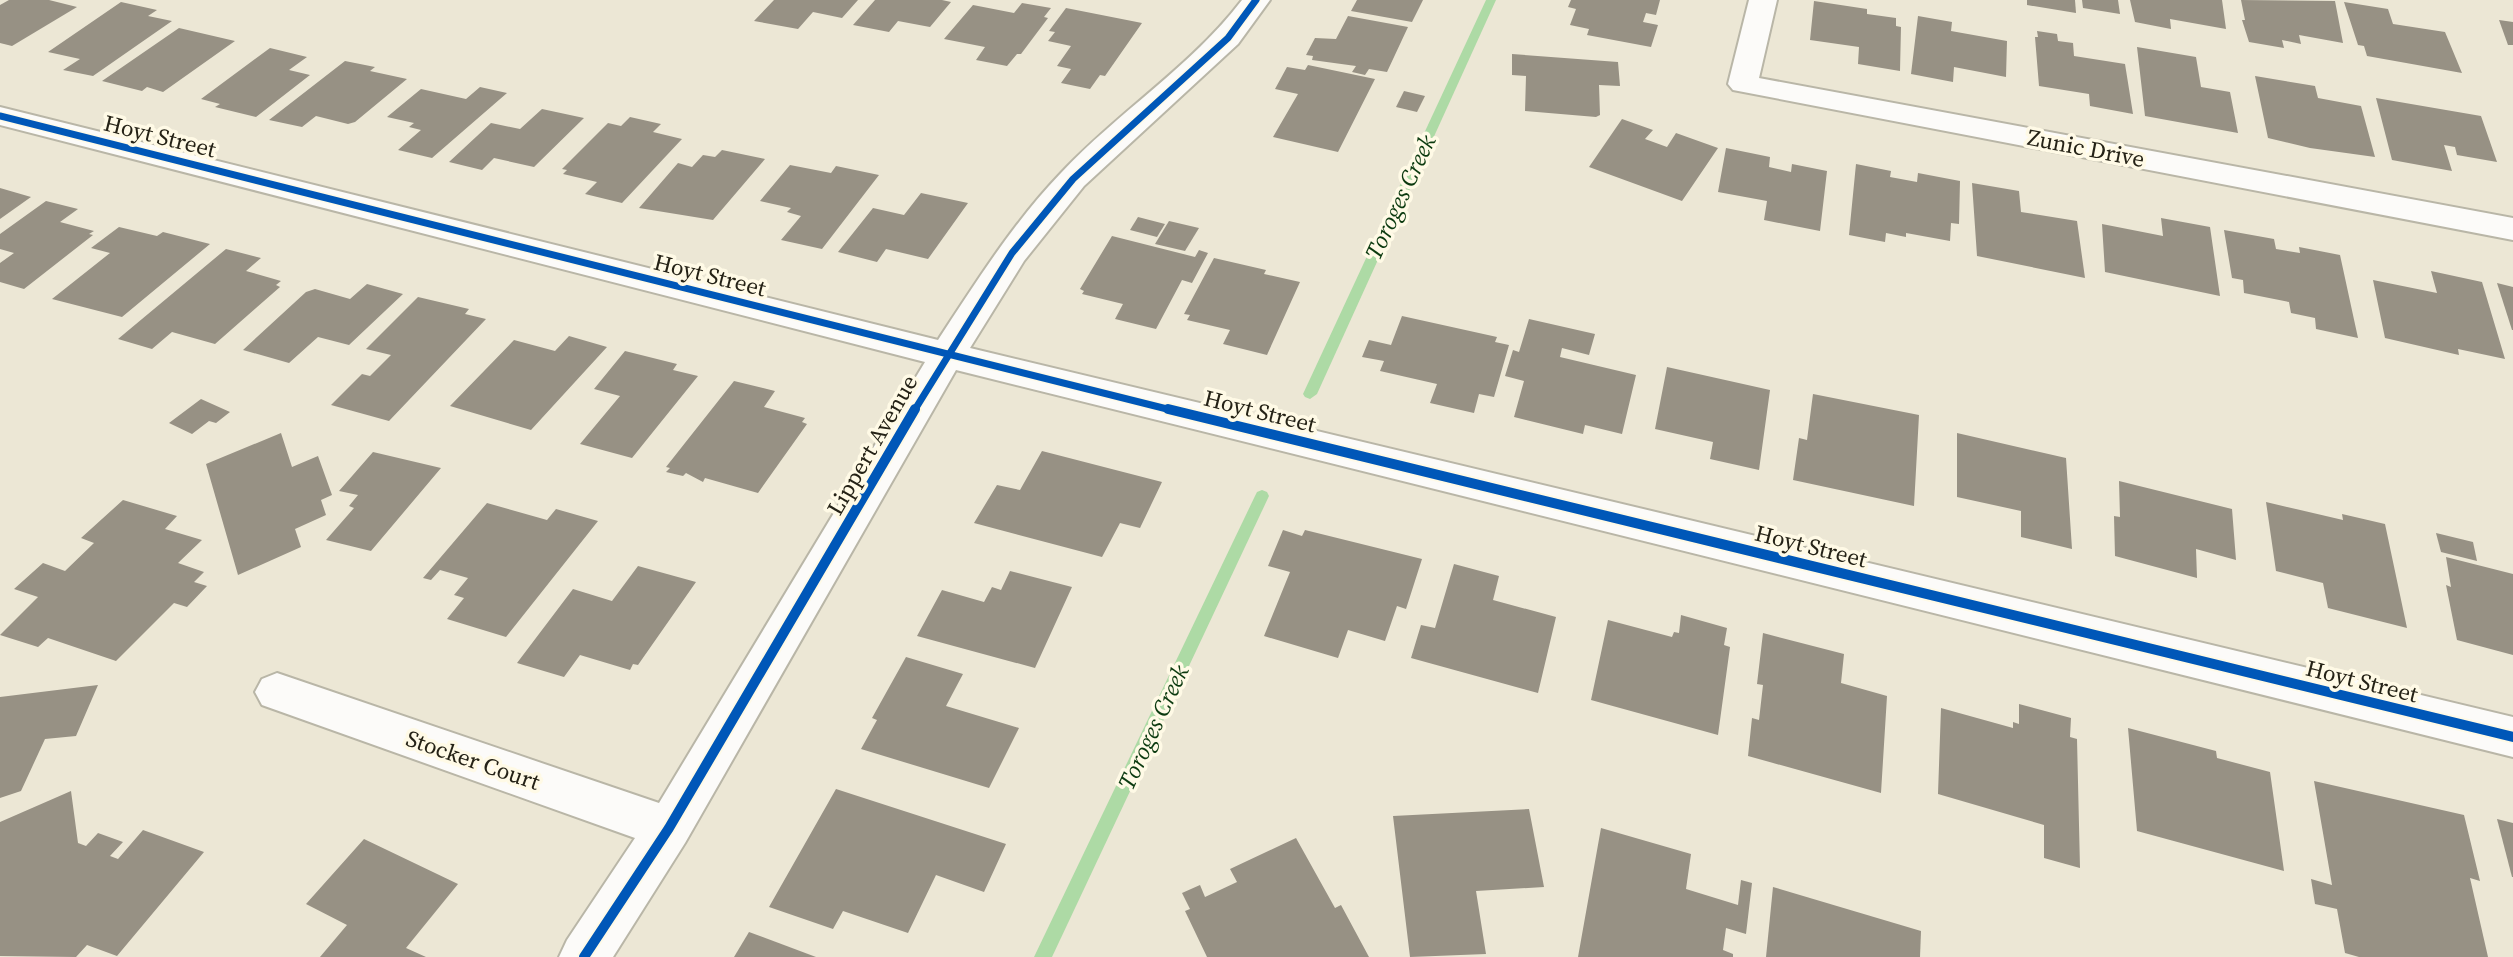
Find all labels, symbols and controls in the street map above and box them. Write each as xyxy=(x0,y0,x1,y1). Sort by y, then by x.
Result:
street label: Hoyt Street xyxy=(101,107,220,165)
street label: Zunic Drive xyxy=(2025,121,2147,175)
water label: Toroges Creek xyxy=(1357,129,1444,265)
street label: Hoyt Street xyxy=(651,246,770,304)
street label: Lippert Avenue xyxy=(819,369,925,521)
street label: Hoyt Street xyxy=(1201,382,1320,440)
street label: Hoyt Street xyxy=(1752,517,1871,575)
street label: Hoyt Street xyxy=(2303,652,2422,710)
water label: Toroges Creek xyxy=(1110,659,1197,795)
street label: Stocker Court xyxy=(402,722,545,798)

